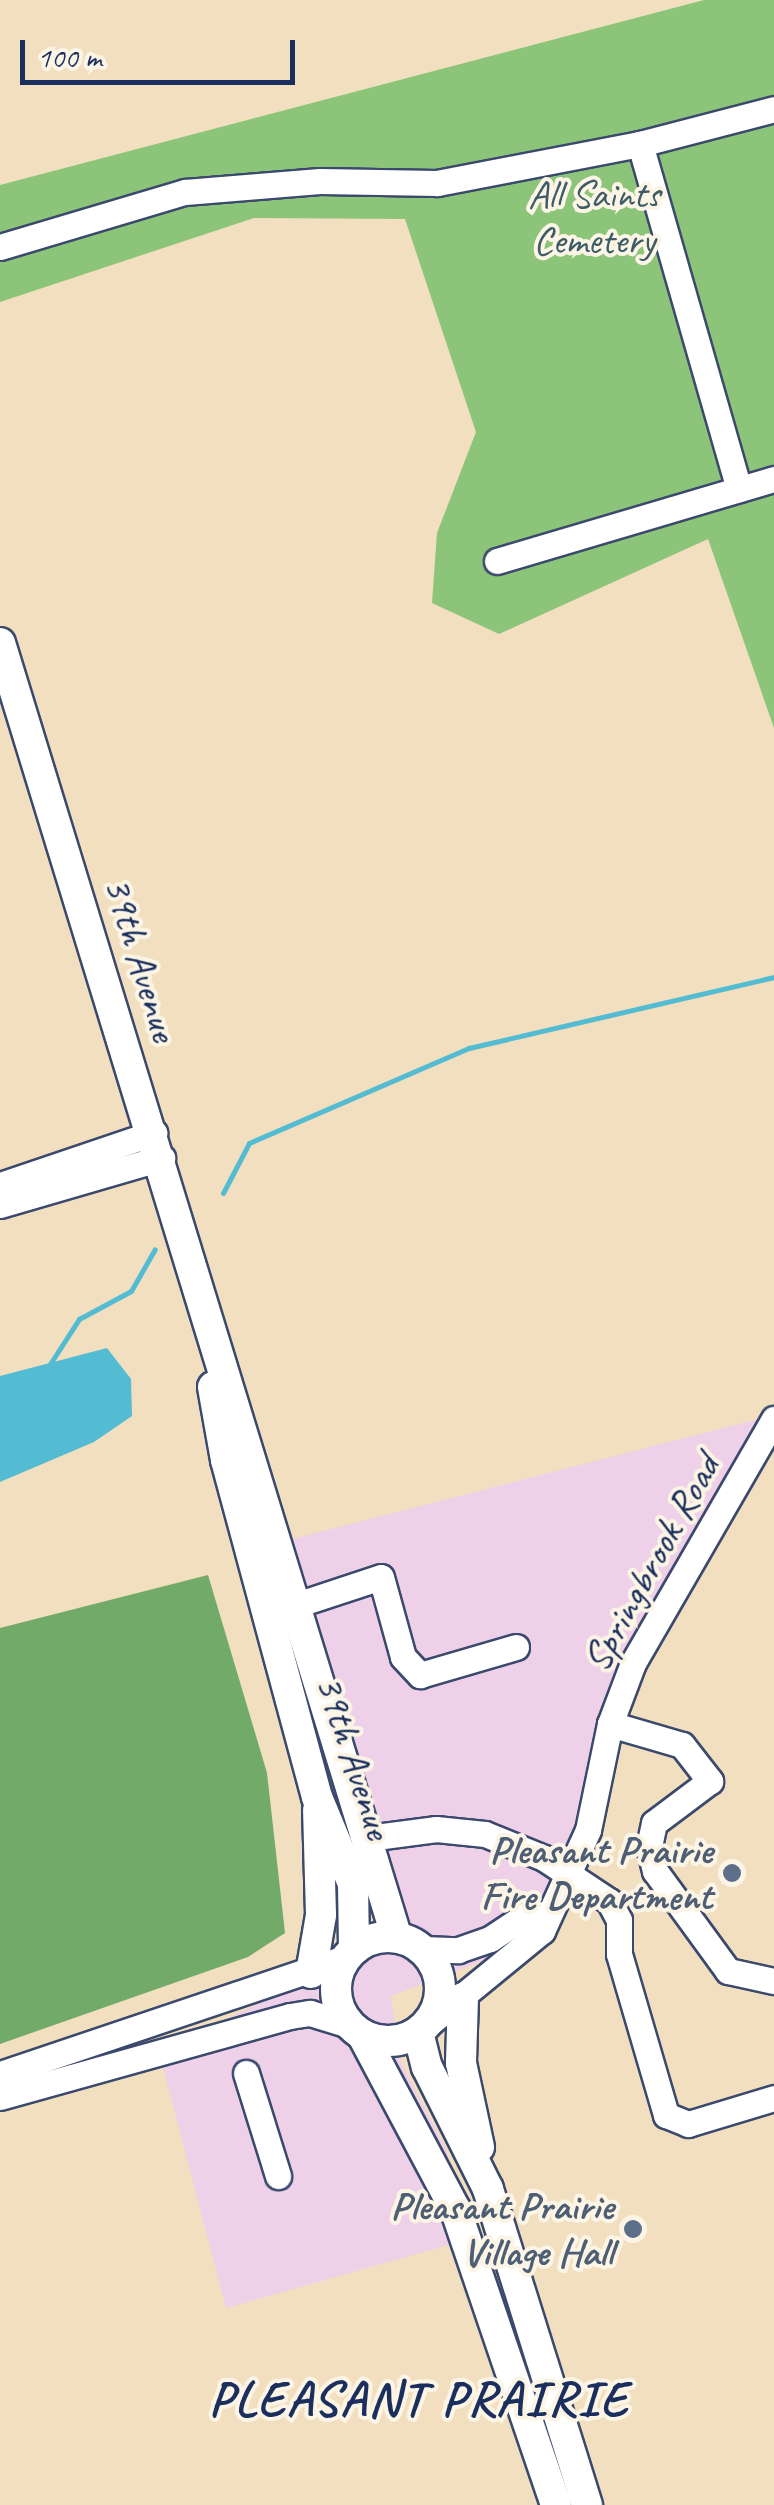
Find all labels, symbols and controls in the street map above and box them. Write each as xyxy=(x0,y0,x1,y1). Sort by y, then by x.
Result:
scale bar xyxy=(25,20,300,82)
text: 100 m xyxy=(37,38,102,76)
park label: All Saints Cemetery xyxy=(528,170,660,264)
street label: 39th Avenue xyxy=(93,871,189,1047)
street label: Springbrook Road xyxy=(572,1446,730,1680)
street label: 39th Avenue xyxy=(305,1669,403,1845)
place label: Pleasant Prairie Fire Department xyxy=(484,1826,712,1920)
marker: Pleasant Prairie Fire Department xyxy=(721,1862,743,1884)
place label: Pleasant Prairie Village Hall xyxy=(391,2182,613,2276)
marker: Pleasant Prairie Village Hall xyxy=(622,2218,644,2240)
district label: PLEASANT PRAIRIE xyxy=(211,2369,627,2429)

